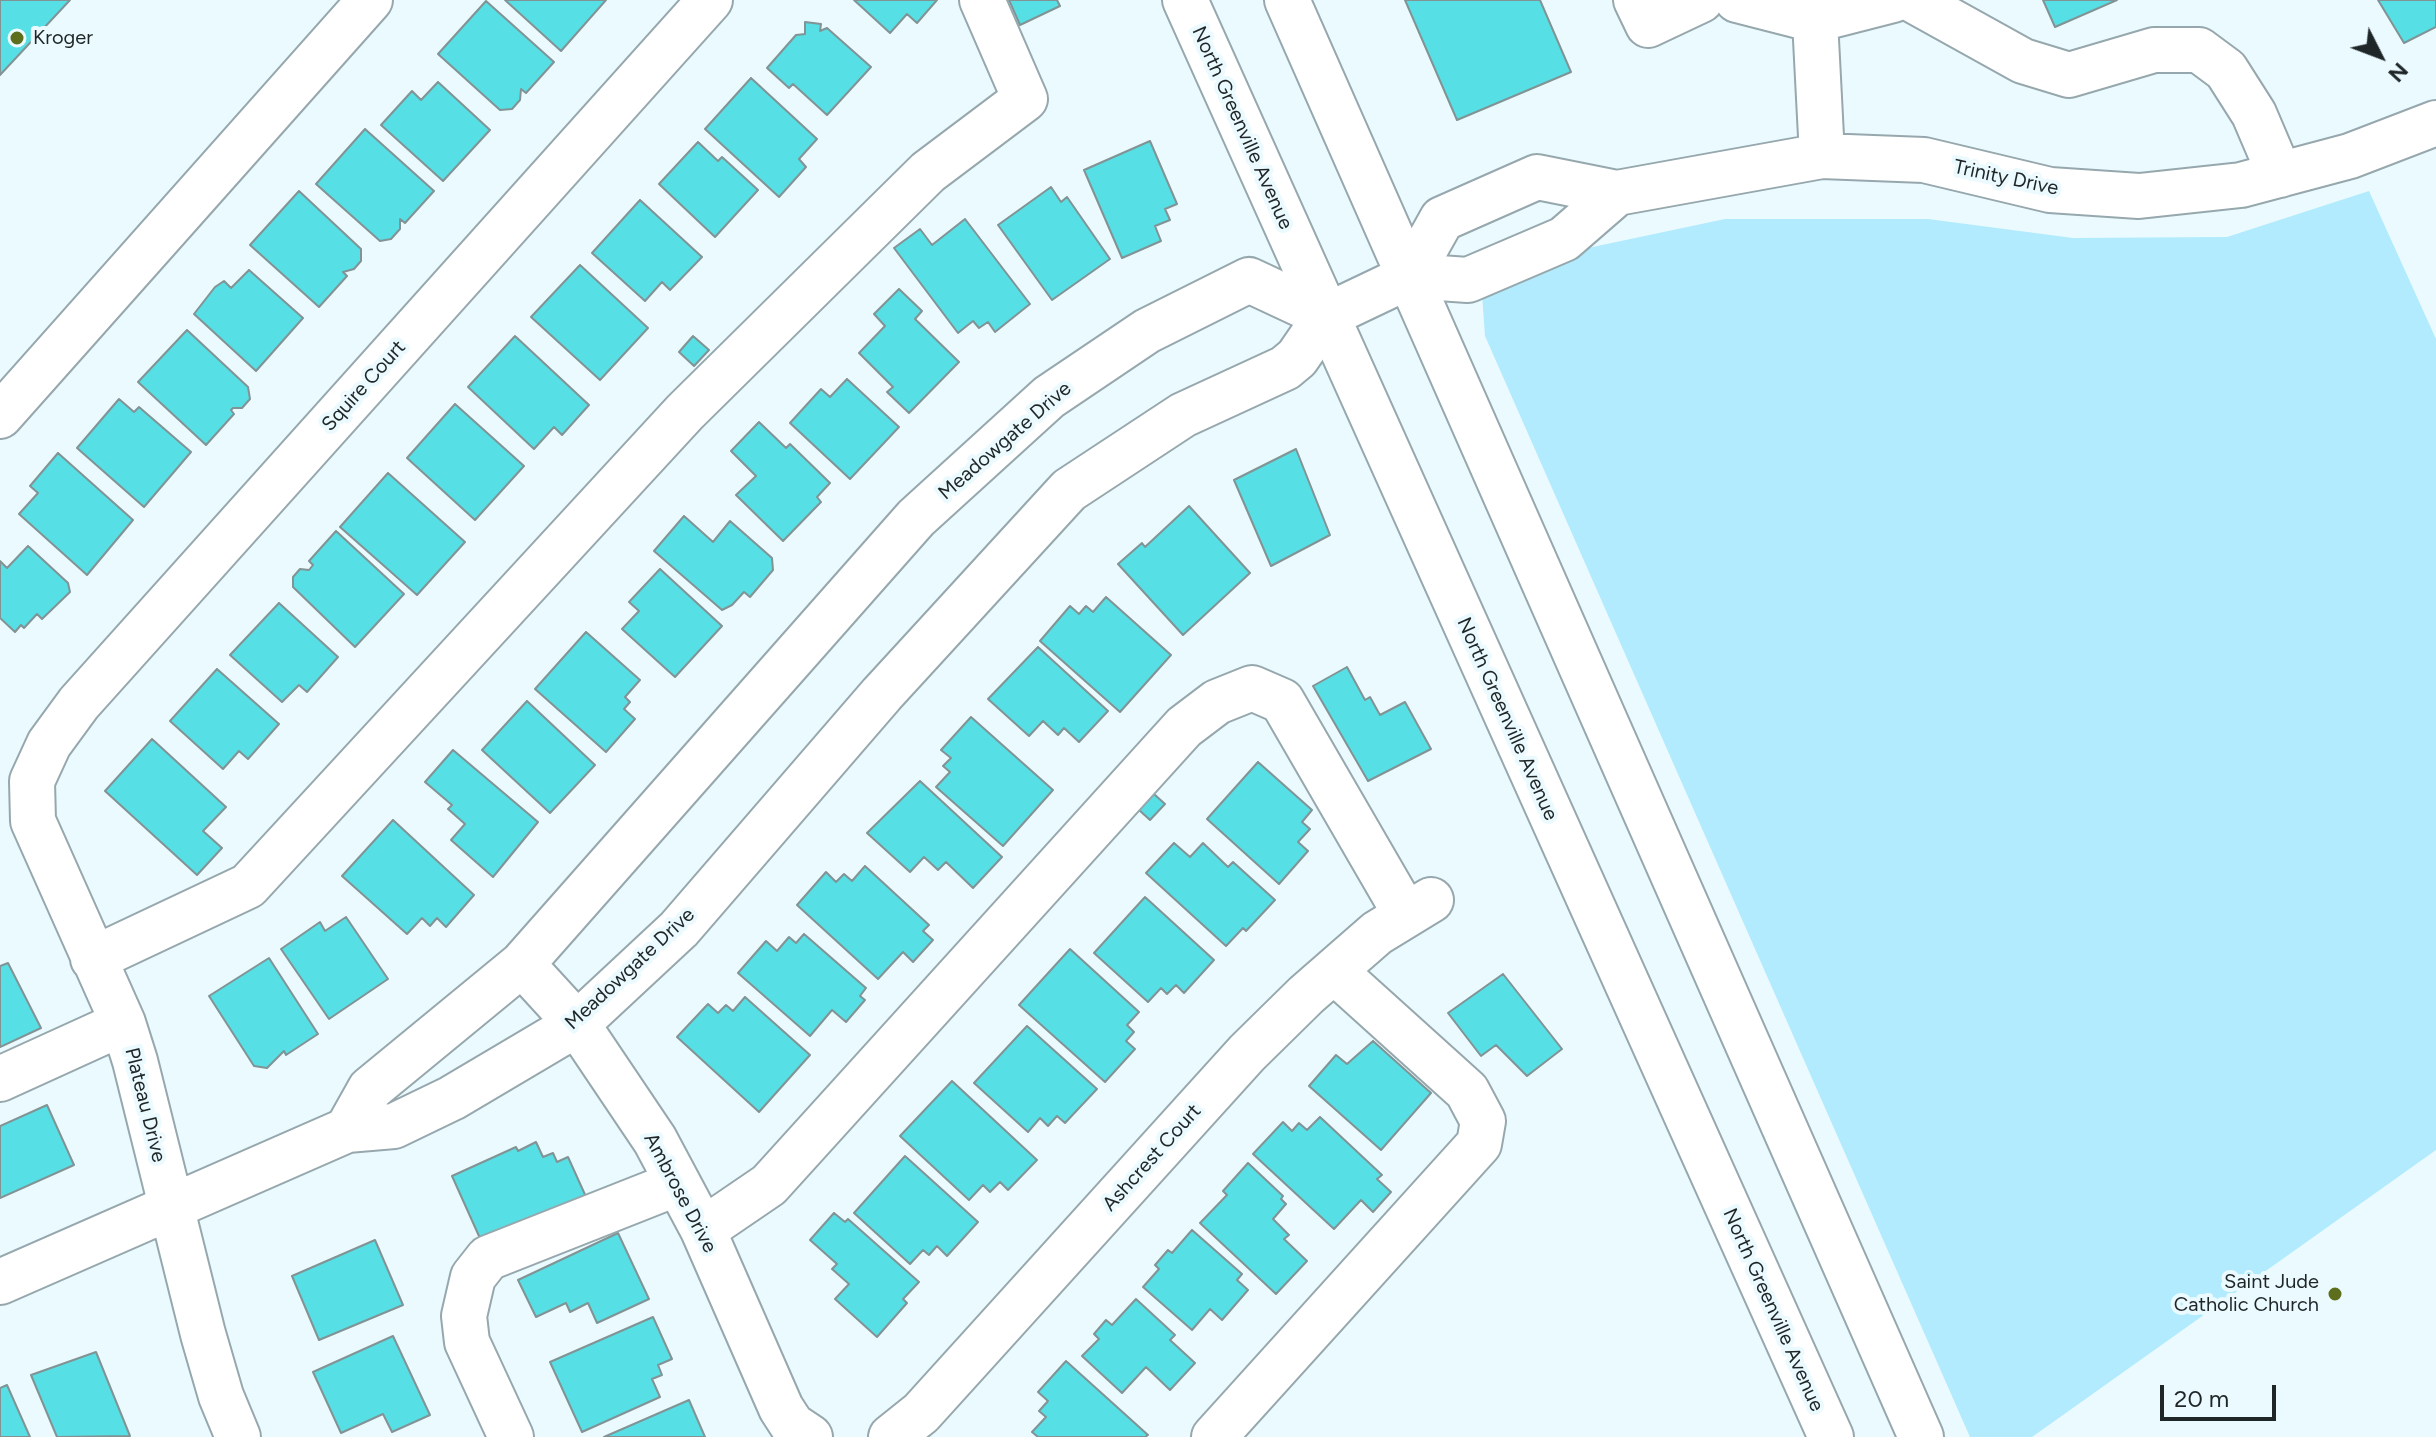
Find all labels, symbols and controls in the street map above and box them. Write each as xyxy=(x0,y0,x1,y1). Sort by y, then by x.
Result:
north arrow xyxy=(2340,16,2420,96)
street label: North Greenville Avenue xyxy=(1186,23,1298,233)
place label: Kroger xyxy=(33,26,93,50)
marker: Kroger xyxy=(8,29,26,47)
text: N xyxy=(2382,57,2414,88)
street label: Trinity Drive xyxy=(1951,155,2061,201)
street label: Squire Court xyxy=(317,336,411,436)
street label: Meadowgate Drive xyxy=(934,377,1076,505)
street label: North Greenville Avenue xyxy=(1451,614,1563,824)
street label: Meadowgate Drive xyxy=(560,903,700,1035)
street label: Plateau Drive xyxy=(119,1045,171,1165)
street label: Ashcrest Court xyxy=(1098,1099,1206,1217)
street label: Ambrose Drive xyxy=(638,1129,722,1257)
street label: North Greenville Avenue xyxy=(1717,1205,1829,1415)
place label: Saint Jude Catholic Church xyxy=(2174,1270,2319,1317)
marker: Saint Jude Catholic Church xyxy=(2326,1285,2344,1303)
scale bar xyxy=(2164,1369,2280,1419)
text: 20 m xyxy=(2174,1384,2229,1413)

